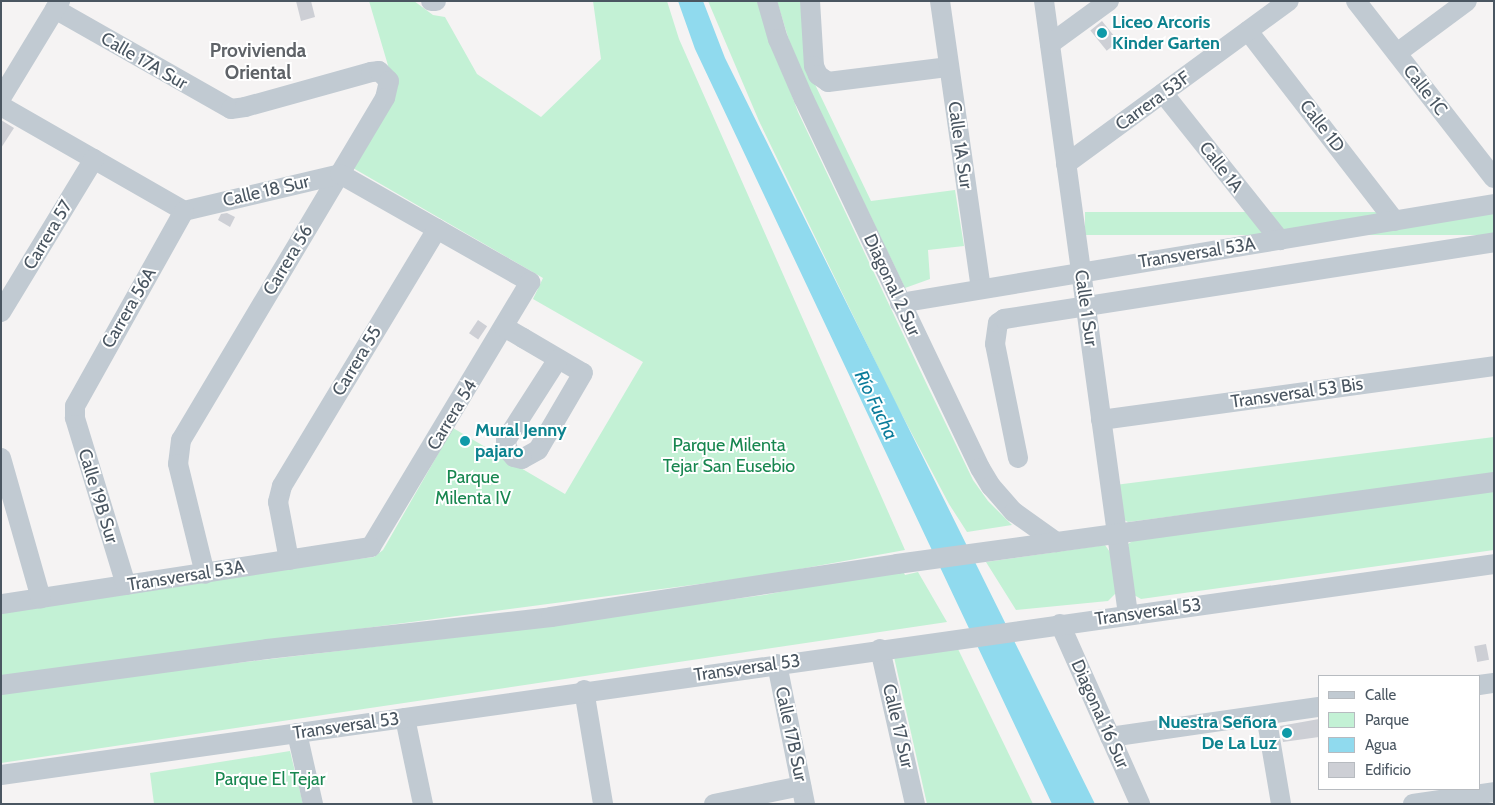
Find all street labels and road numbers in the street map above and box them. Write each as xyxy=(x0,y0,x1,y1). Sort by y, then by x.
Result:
street label: Calle 17A Sur xyxy=(97,28,191,94)
street label: Calle 1C xyxy=(1399,60,1451,120)
street label: Carrera 53F xyxy=(1111,67,1195,135)
street label: Calle 1D xyxy=(1295,96,1349,156)
street label: Calle 1A Sur xyxy=(943,100,977,190)
street label: Calle 1A xyxy=(1195,137,1247,197)
street label: Calle 18 Sur xyxy=(221,171,311,211)
street label: Carrera 57 xyxy=(19,196,77,274)
street label: Carrera 56 xyxy=(259,221,317,299)
street label: Diagonal 2 Sur xyxy=(859,230,925,340)
street label: Transversal 53A xyxy=(1137,233,1257,273)
street label: Carrera 56A xyxy=(97,264,161,352)
street label: Calle 1 Sur xyxy=(1070,268,1102,348)
street label: Carrera 55 xyxy=(328,322,386,400)
street label: Transversal 53 Bis xyxy=(1230,373,1364,413)
street label: Carrera 54 xyxy=(423,376,481,454)
street label: Calle 19B Sur xyxy=(73,446,123,546)
street label: Transversal 53A xyxy=(126,556,246,596)
street label: Transversal 53 xyxy=(1093,594,1203,630)
street label: Transversal 53 xyxy=(692,650,802,686)
street label: Diagonal 16 Sur xyxy=(1066,656,1134,772)
street label: Calle 17 Sur xyxy=(878,682,918,770)
street label: Calle 17B Sur xyxy=(770,684,812,784)
street label: Transversal 53 xyxy=(291,708,401,744)

